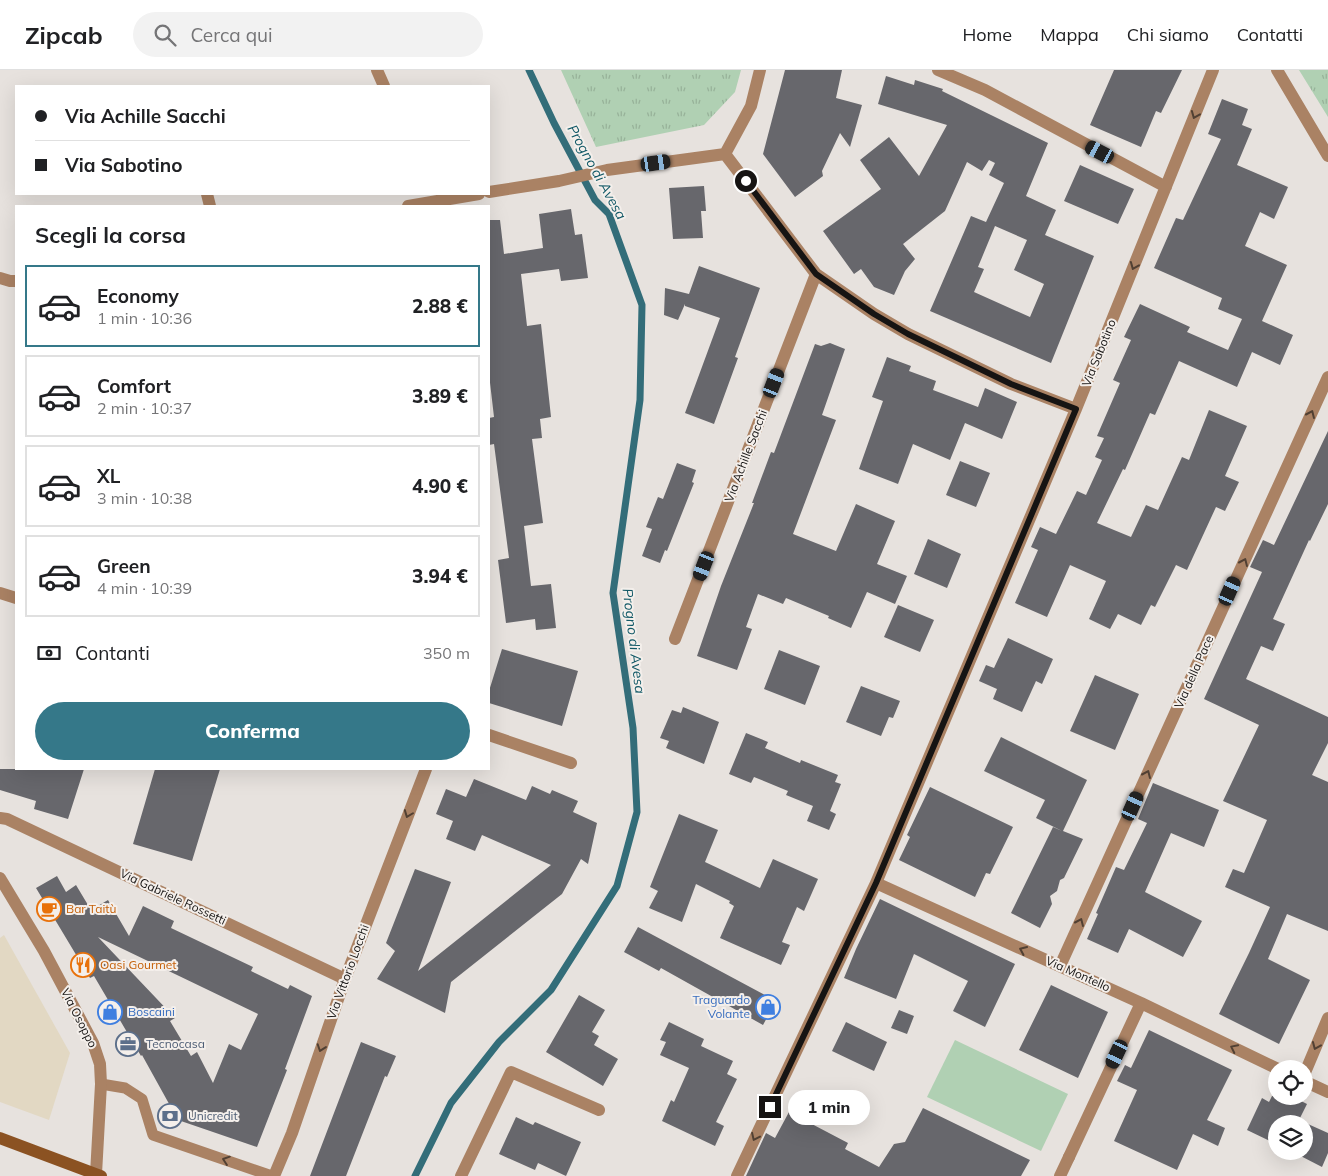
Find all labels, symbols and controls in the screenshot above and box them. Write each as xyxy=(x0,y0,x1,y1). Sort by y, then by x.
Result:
search box xyxy=(133,12,483,57)
text: Zipcab xyxy=(25,20,103,50)
icon: search xyxy=(151,21,179,49)
text: Cerca qui xyxy=(191,23,273,47)
text: Home xyxy=(962,23,1012,46)
text: Mappa xyxy=(1040,23,1099,46)
text: Chi siamo xyxy=(1127,23,1209,46)
text: Contatti xyxy=(1237,23,1303,46)
text: Via Achille Sacchi xyxy=(65,104,226,128)
one-way arrow xyxy=(1191,110,1201,119)
water label: Progno di Avesa xyxy=(563,121,631,223)
car xyxy=(1083,138,1116,166)
text: Via Sabotino xyxy=(65,153,182,177)
car xyxy=(640,153,671,173)
route start xyxy=(735,170,757,192)
text: Scegli la corsa xyxy=(35,221,186,249)
one-way arrow xyxy=(1130,261,1140,270)
icon: car xyxy=(37,284,82,329)
text: Economy xyxy=(97,284,179,308)
text: 2.88 € xyxy=(412,294,468,318)
text: 1 min · 10:36 xyxy=(97,308,192,328)
street label: Via Sabotino xyxy=(1078,317,1119,389)
car xyxy=(761,366,786,400)
icon: car xyxy=(37,374,82,419)
text: Comfort xyxy=(97,374,171,398)
text: 3.89 € xyxy=(412,384,468,408)
text: 2 min · 10:37 xyxy=(97,398,192,418)
street label: Via Achille Sacchi xyxy=(721,407,770,504)
one-way arrow xyxy=(1305,410,1315,419)
icon: car xyxy=(37,464,82,509)
text: XL xyxy=(97,464,120,488)
text: 4.90 € xyxy=(412,474,468,498)
text: 3 min · 10:38 xyxy=(97,488,192,508)
car xyxy=(691,549,716,583)
icon: car xyxy=(37,554,82,599)
text: Green xyxy=(97,554,151,578)
one-way arrow xyxy=(1237,558,1248,567)
text: 3.94 € xyxy=(412,564,468,588)
car xyxy=(1217,574,1242,608)
text: 4 min · 10:39 xyxy=(97,578,192,598)
water label: Progno di Avesa xyxy=(619,587,649,695)
street label: Via della Pace xyxy=(1171,633,1216,711)
icon: cash xyxy=(35,639,63,667)
text: Contanti xyxy=(75,641,150,665)
text: 350 m xyxy=(423,643,470,663)
button: Conferma xyxy=(35,702,470,760)
one-way arrow xyxy=(1141,770,1152,779)
car xyxy=(1120,789,1145,823)
one-way arrow xyxy=(404,809,414,818)
street label: Via Gabriele Rossetti xyxy=(118,865,229,928)
cafe icon: Bar Taitù xyxy=(36,896,62,922)
place label: Bar Taitù xyxy=(66,901,116,916)
one-way arrow xyxy=(1074,918,1085,927)
street label: Via Vittorio Locchi xyxy=(323,922,372,1021)
one-way arrow xyxy=(1020,946,1029,956)
restaurant icon: Oasi Gourmet xyxy=(70,952,96,978)
street label: Via Montello xyxy=(1044,953,1113,994)
place label: Oasi Gourmet xyxy=(100,957,177,972)
street label: Via Osoppo xyxy=(58,985,101,1050)
place label: Traguardo Volante xyxy=(692,992,750,1021)
shop icon: Traguardo Volante xyxy=(755,994,781,1020)
shop icon: Boscaini xyxy=(97,999,123,1025)
place label: Boscaini xyxy=(128,1004,175,1019)
office icon: Tecnocasa xyxy=(115,1031,141,1057)
place label: Tecnocasa xyxy=(146,1036,205,1051)
car xyxy=(1103,1037,1130,1071)
one-way arrow xyxy=(1311,1041,1322,1050)
one-way arrow xyxy=(1230,1043,1239,1054)
one-way arrow xyxy=(317,1044,327,1052)
map controls xyxy=(1268,1060,1313,1160)
button: locate xyxy=(1268,1060,1313,1105)
callout: 1 min xyxy=(788,1090,870,1124)
route end xyxy=(759,1096,781,1118)
text: 1 min xyxy=(808,1097,850,1117)
bank icon: Unicredit xyxy=(157,1103,183,1129)
place label: Unicredit xyxy=(188,1108,238,1123)
button: layers xyxy=(1268,1115,1313,1160)
one-way arrow xyxy=(751,1132,762,1141)
one-way arrow xyxy=(222,1156,231,1166)

